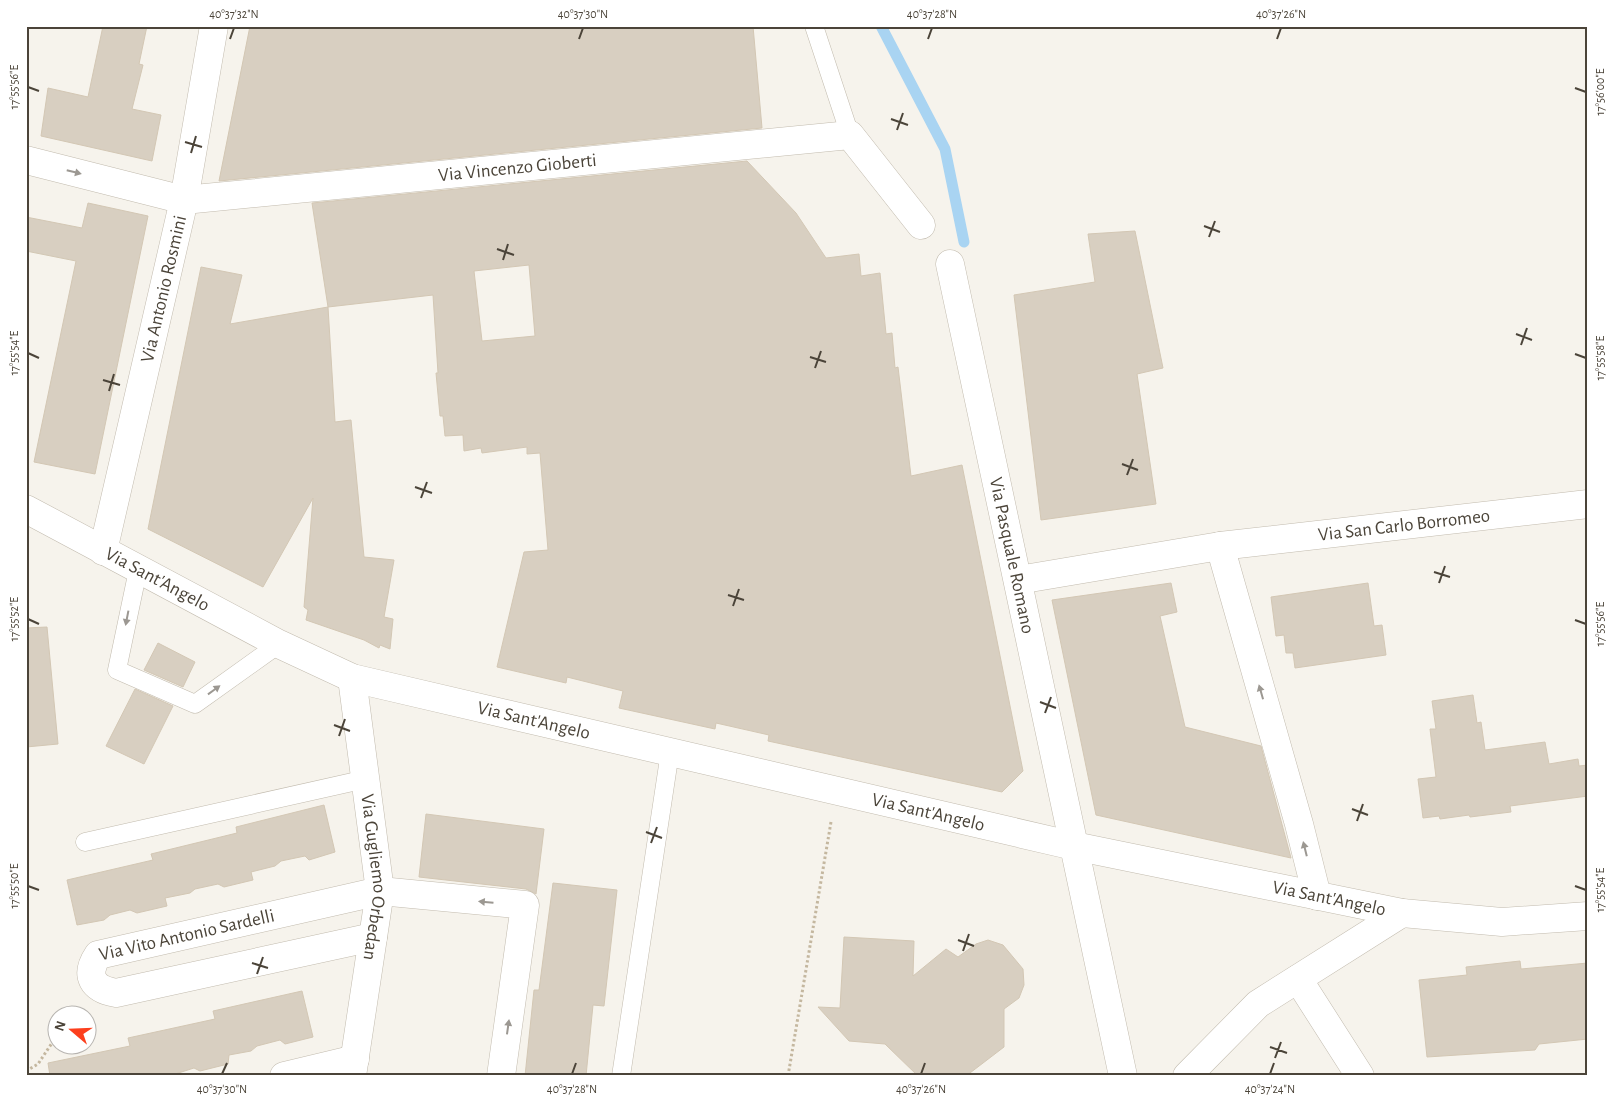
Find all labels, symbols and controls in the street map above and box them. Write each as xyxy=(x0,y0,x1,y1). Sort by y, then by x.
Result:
text: 40°37'32"N xyxy=(209,8,259,20)
text: 40°37'30"N xyxy=(558,8,608,20)
text: 40°37'28"N xyxy=(907,8,957,20)
text: 40°37'26"N xyxy=(1256,8,1306,20)
text: 17°55'56"E xyxy=(8,65,20,109)
text: 17°56'00"E xyxy=(1594,68,1606,116)
street label: Via Vincenzo Gioberti xyxy=(437,150,598,185)
one-way arrow xyxy=(66,168,81,176)
street label: Via Antonio Rosmini xyxy=(137,214,190,364)
text: 17°55'54"E xyxy=(8,330,20,375)
text: 17°55'58"E xyxy=(1594,336,1606,380)
street label: Via Pasquale Romano xyxy=(986,476,1038,635)
street label: Via San Carlo Borromeo xyxy=(1317,506,1491,544)
street label: Via Sant'Angelo xyxy=(102,544,213,615)
text: 17°55'52"E xyxy=(8,597,20,641)
text: 17°55'56"E xyxy=(1594,602,1606,646)
one-way arrow xyxy=(123,610,131,626)
one-way arrow xyxy=(207,685,221,695)
one-way arrow xyxy=(1257,685,1265,700)
street label: Via Sant'Angelo xyxy=(475,698,592,743)
street label: Via Sant'Angelo xyxy=(870,790,987,834)
street label: Via Gugliemo Orbedan xyxy=(358,793,390,962)
one-way arrow xyxy=(1301,841,1309,856)
text: 17°55'50"E xyxy=(8,863,20,909)
text: 17°55'54"E xyxy=(1594,867,1606,912)
street label: Via Sant'Angelo xyxy=(1271,877,1388,919)
one-way arrow xyxy=(478,897,494,905)
street label: Via Vito Antonio Sardelli xyxy=(97,906,276,964)
north arrow xyxy=(48,1004,98,1054)
text: N xyxy=(52,1019,69,1033)
one-way arrow xyxy=(504,1019,512,1035)
text: 40°37'30"N xyxy=(197,1083,247,1095)
text: 40°37'28"N xyxy=(547,1083,597,1095)
text: 40°37'26"N xyxy=(896,1083,946,1095)
text: 40°37'24"N xyxy=(1245,1083,1295,1095)

